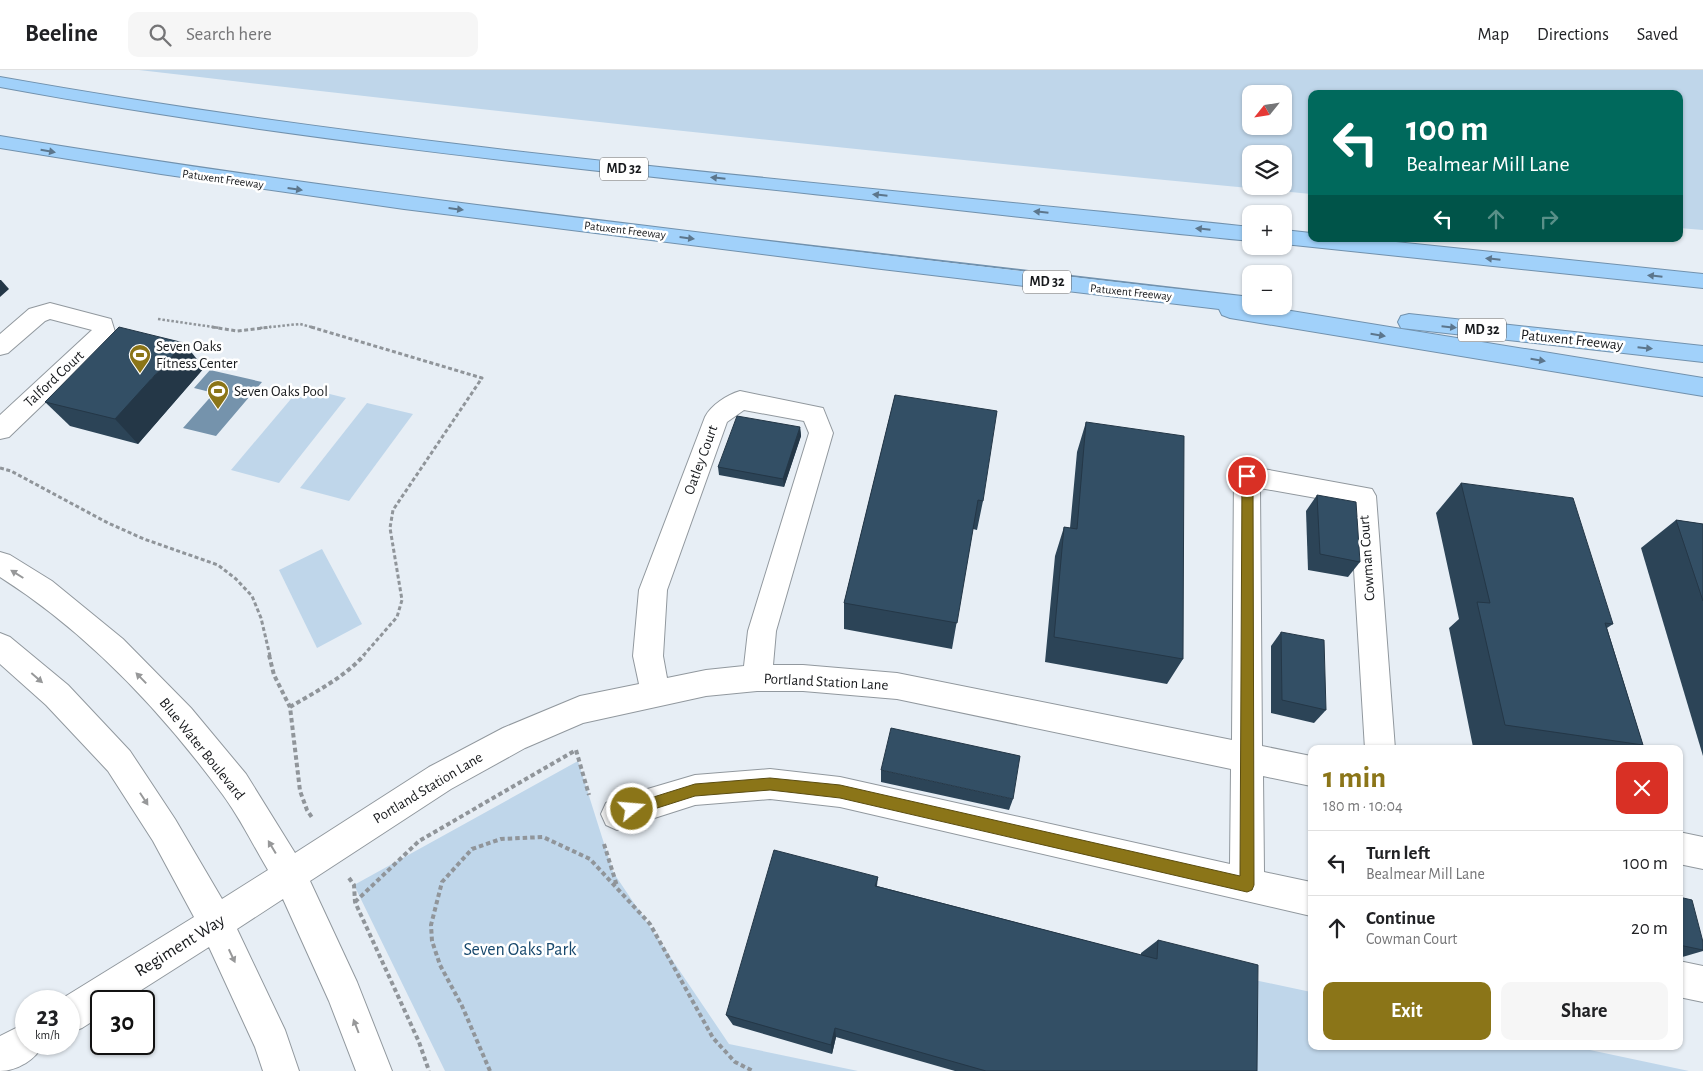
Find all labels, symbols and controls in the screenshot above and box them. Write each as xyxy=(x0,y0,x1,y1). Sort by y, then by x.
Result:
search box xyxy=(128,12,478,57)
icon: search xyxy=(146,21,174,49)
text: Beeline xyxy=(25,22,98,46)
text: Search here xyxy=(186,25,272,44)
text: Map xyxy=(1478,26,1509,44)
text: Directions xyxy=(1537,26,1609,44)
text: Saved xyxy=(1637,26,1678,44)
north arrow xyxy=(1242,85,1292,135)
map controls xyxy=(1242,85,1292,315)
icon: left xyxy=(1323,110,1388,175)
text: 100 m xyxy=(1406,112,1489,147)
button: layers xyxy=(1242,145,1292,195)
one-way arrow xyxy=(40,147,56,155)
text: Bealmear Mill Lane xyxy=(1406,153,1570,175)
road number: MD 32 xyxy=(600,158,648,180)
street label: Patuxent Freeway xyxy=(181,167,264,192)
one-way arrow xyxy=(710,174,726,182)
one-way arrow xyxy=(287,186,303,194)
one-way arrow xyxy=(871,191,887,199)
button: + xyxy=(1242,205,1292,255)
icon: left xyxy=(1429,205,1457,233)
icon: ahead xyxy=(1482,205,1510,233)
icon: right xyxy=(1535,205,1563,233)
one-way arrow xyxy=(449,206,465,214)
one-way arrow xyxy=(1033,208,1049,216)
street label: Patuxent Freeway xyxy=(583,219,666,242)
one-way arrow xyxy=(1194,225,1210,233)
one-way arrow xyxy=(679,234,695,242)
one-way arrow xyxy=(1485,255,1501,263)
button: − xyxy=(1242,265,1292,315)
road number: MD 32 xyxy=(1023,270,1071,293)
one-way arrow xyxy=(1646,271,1662,279)
street label: Patuxent Freeway xyxy=(1089,282,1172,303)
road number: MD 32 xyxy=(1458,318,1506,342)
one-way arrow xyxy=(1441,323,1457,331)
street label: Patuxent Freeway xyxy=(1520,327,1624,353)
one-way arrow xyxy=(1370,331,1386,339)
place label: Seven Oaks Fitness Center xyxy=(156,339,238,371)
sports icon: Seven Oaks Fitness Center xyxy=(128,343,152,374)
one-way arrow xyxy=(1637,344,1653,352)
street label: Talford Court xyxy=(21,348,87,410)
one-way arrow xyxy=(1530,357,1546,365)
sports icon: Seven Oaks Pool xyxy=(206,379,230,410)
place label: Seven Oaks Pool xyxy=(234,384,328,399)
street label: Oatley Court xyxy=(682,423,721,497)
pin xyxy=(1226,455,1268,497)
icon: arrive xyxy=(1233,462,1261,490)
street label: Cowman Court xyxy=(1357,514,1377,601)
one-way arrow xyxy=(11,569,24,578)
street label: Portland Station Lane xyxy=(763,671,889,693)
one-way arrow xyxy=(31,672,43,683)
one-way arrow xyxy=(135,672,147,684)
street label: Blue Water Boulevard xyxy=(156,695,248,803)
street label: Portland Station Lane xyxy=(371,749,485,827)
button: close xyxy=(1616,762,1668,814)
text: 1 min xyxy=(1323,763,1386,793)
position arrow xyxy=(605,782,657,834)
one-way arrow xyxy=(139,793,149,806)
text: 180 m · 10:04 xyxy=(1323,798,1403,814)
one-way arrow xyxy=(268,841,277,854)
text: Turn left xyxy=(1366,844,1430,863)
icon: left xyxy=(1323,849,1351,877)
text: 100 m xyxy=(1623,854,1668,873)
text: Bealmear Mill Lane xyxy=(1366,866,1485,882)
text: Continue xyxy=(1366,909,1435,928)
street label: Regiment Way xyxy=(132,911,228,981)
icon: ahead xyxy=(1323,914,1351,942)
text: 20 m xyxy=(1631,919,1668,938)
text: Cowman Court xyxy=(1366,931,1457,947)
park label: Seven Oaks Park xyxy=(463,941,577,959)
one-way arrow xyxy=(228,949,236,963)
button: Exit xyxy=(1323,982,1491,1040)
button: Share xyxy=(1501,982,1668,1040)
speed limit sign: 30 xyxy=(90,990,155,1055)
text: 23 xyxy=(36,1004,59,1029)
one-way arrow xyxy=(352,1018,360,1033)
text: km/h xyxy=(35,1029,60,1041)

